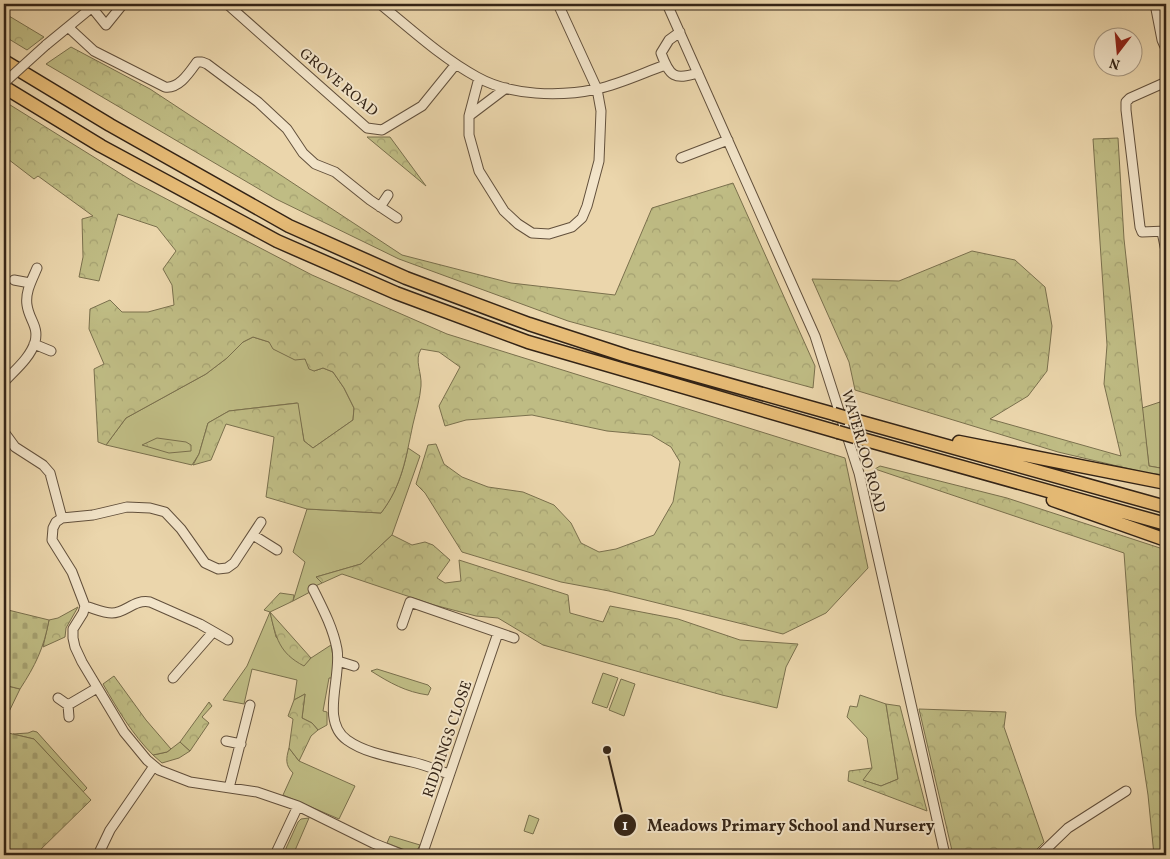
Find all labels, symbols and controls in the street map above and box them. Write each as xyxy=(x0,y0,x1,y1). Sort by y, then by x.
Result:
north arrow xyxy=(1092,28,1142,78)
street label: GROVE ROAD xyxy=(294,44,382,122)
text: N xyxy=(1107,53,1122,74)
street label: WATERLOO ROAD xyxy=(835,388,890,515)
street label: RIDDINGS CLOSE xyxy=(419,678,478,801)
callout: Meadows Primary School and Nursery xyxy=(612,809,945,840)
text: 1 xyxy=(622,816,628,837)
text: Meadows Primary School and Nursery xyxy=(647,816,935,838)

